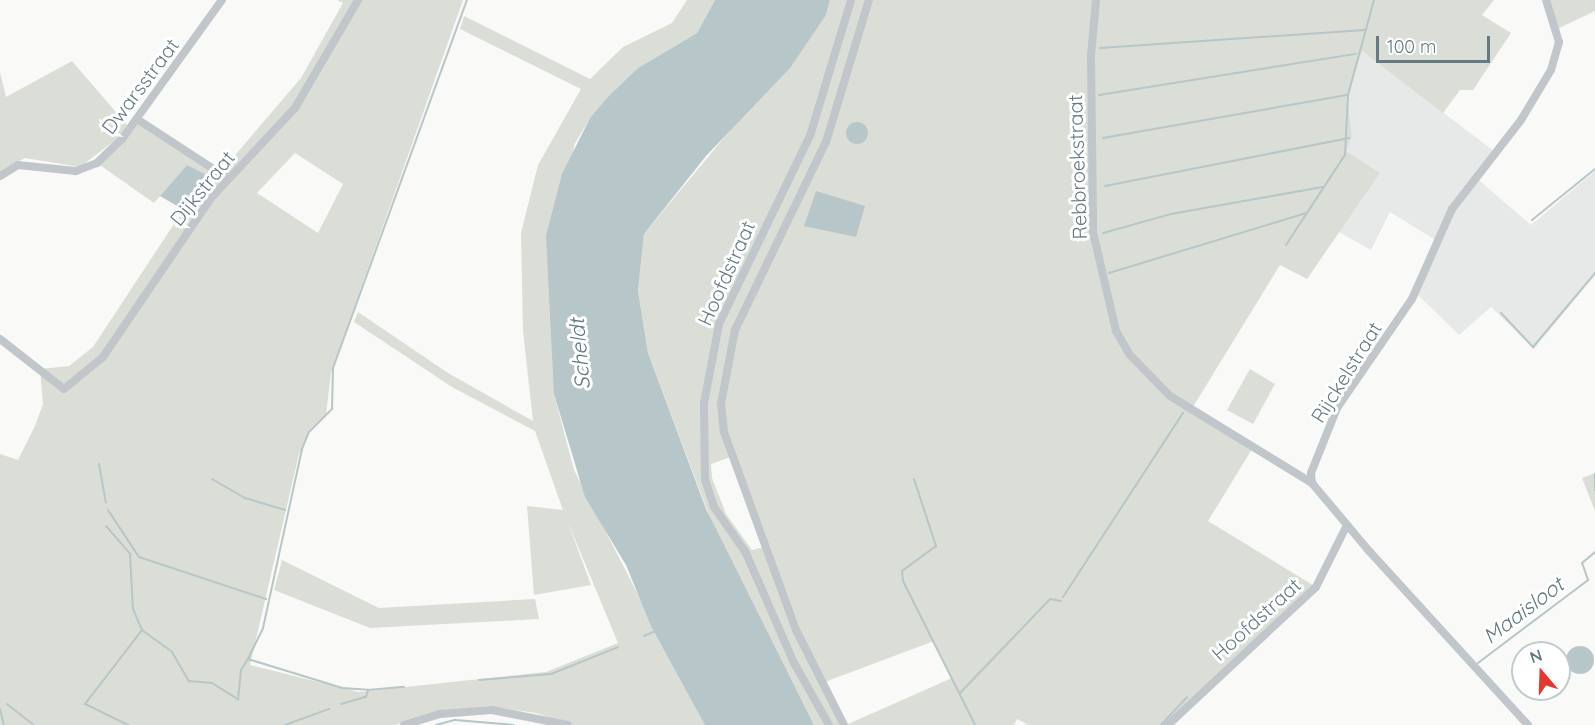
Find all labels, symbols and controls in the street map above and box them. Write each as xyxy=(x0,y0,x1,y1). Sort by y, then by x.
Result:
scale bar xyxy=(1379,24,1493,62)
street label: Dwarsstraat xyxy=(96,33,184,139)
text: 100 m xyxy=(1387,35,1436,58)
street label: Rebbroekstraat xyxy=(1062,94,1092,240)
street label: Dijkstraat xyxy=(165,146,239,230)
street label: Hoofdstraat xyxy=(692,217,760,329)
street label: Rijckelstraat xyxy=(1306,317,1386,427)
water label: Scheldt xyxy=(563,318,595,390)
water label: Maaisloot xyxy=(1478,572,1568,648)
street label: Hoofdstraat xyxy=(1206,573,1306,665)
north arrow xyxy=(1511,641,1571,701)
text: N xyxy=(1527,645,1545,667)

